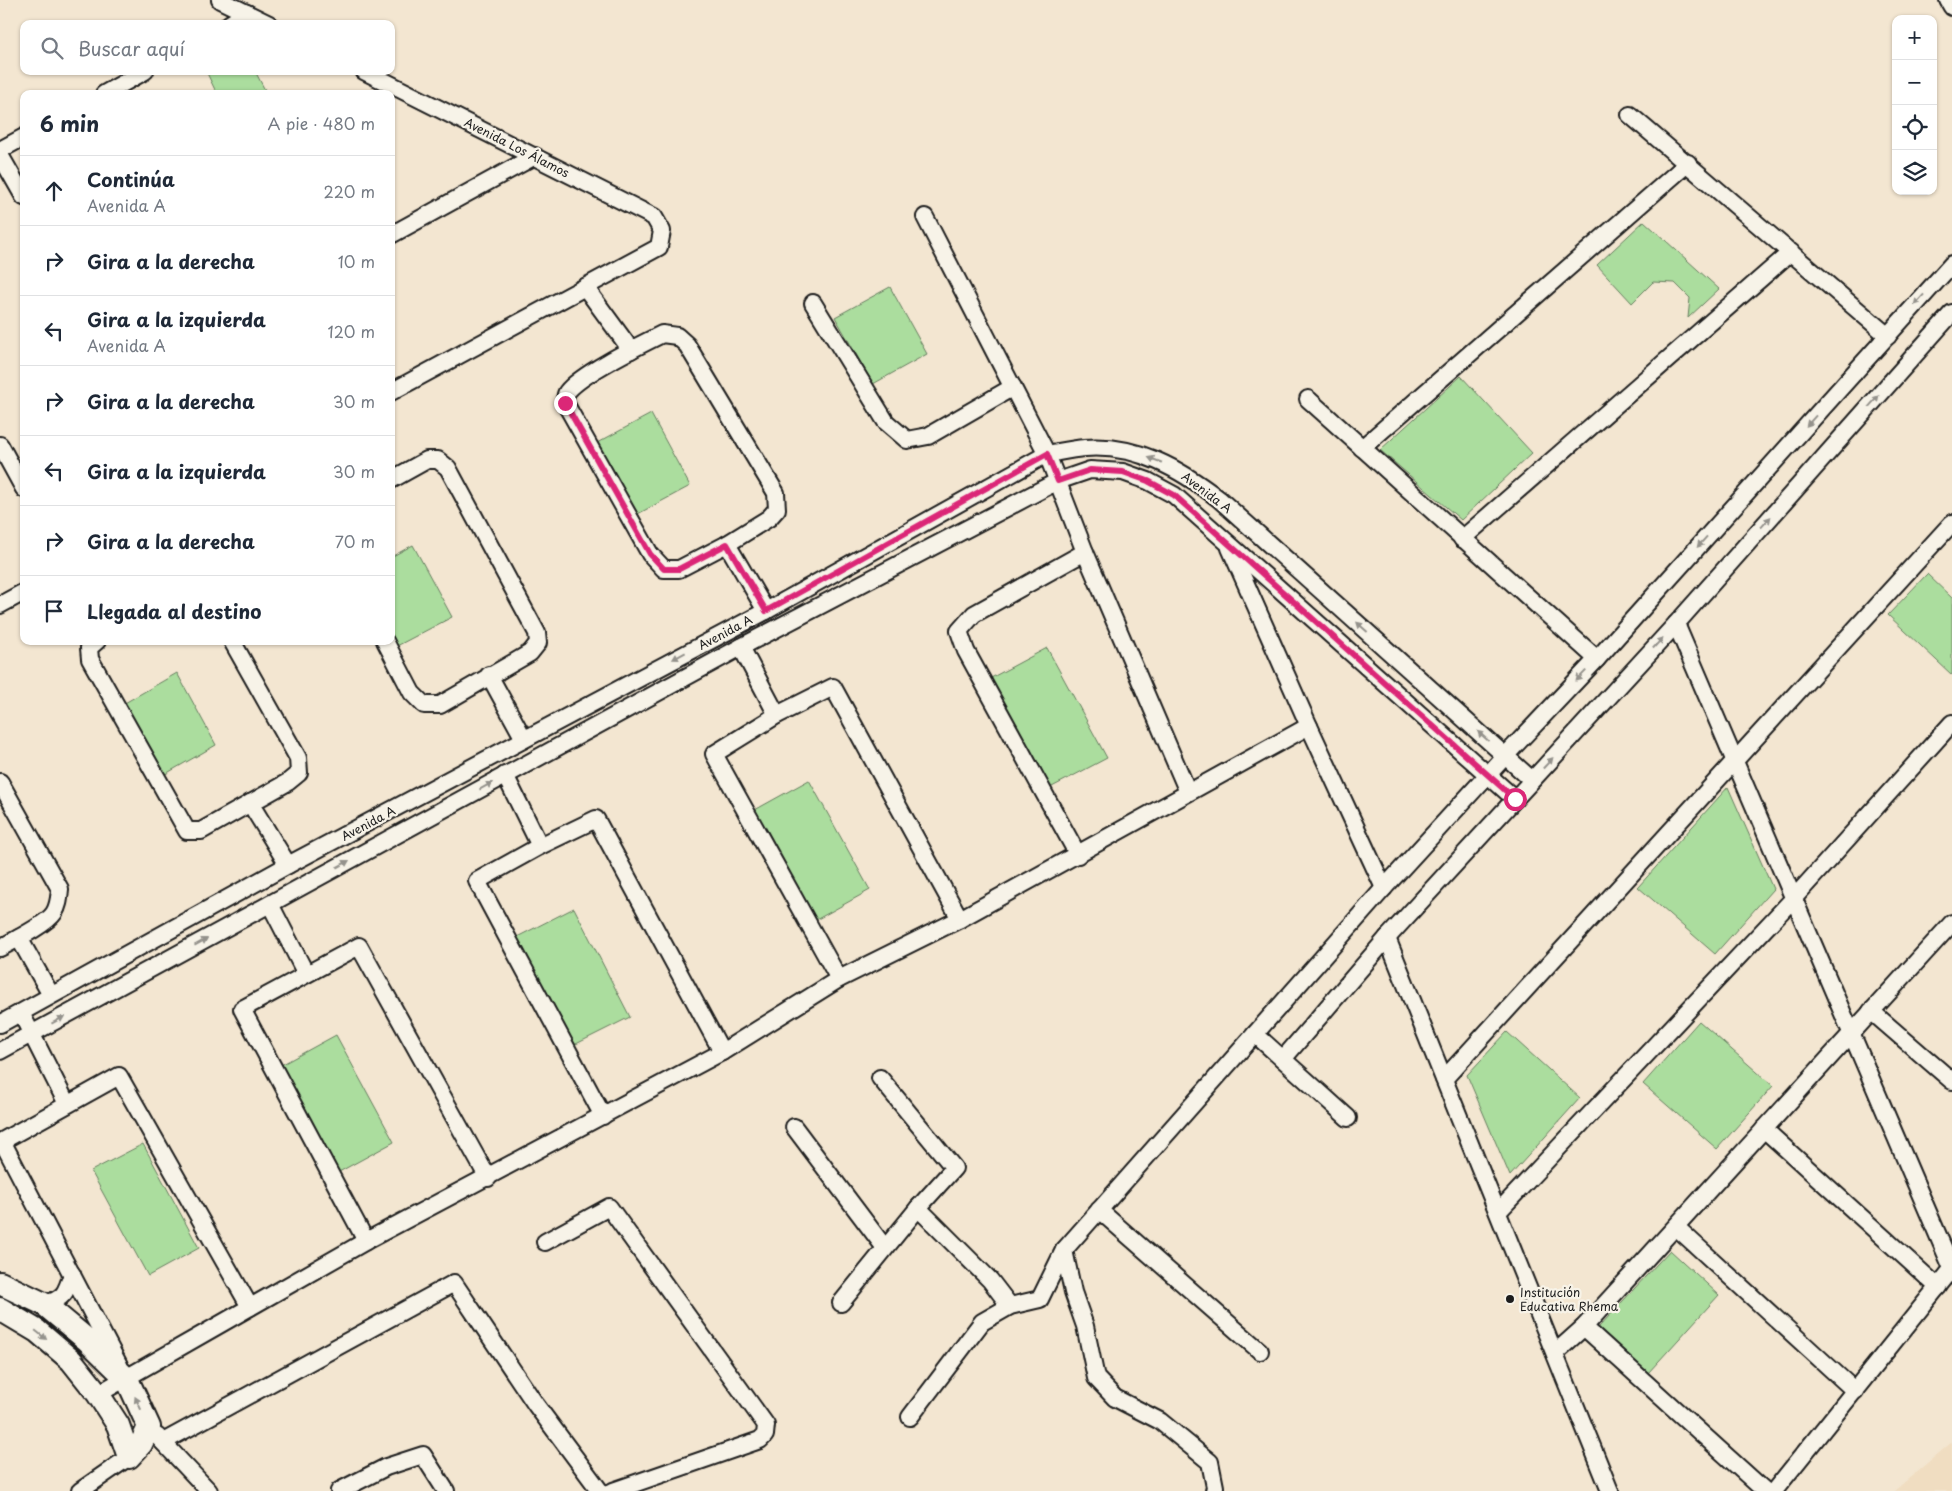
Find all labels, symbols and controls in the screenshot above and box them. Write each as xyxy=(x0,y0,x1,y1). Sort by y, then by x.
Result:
map controls xyxy=(1892,15,1937,195)
button: + xyxy=(1892,15,1937,60)
search box xyxy=(20,20,395,75)
icon: search xyxy=(38,34,66,62)
text: Buscar aquí xyxy=(78,34,185,62)
button: − xyxy=(1892,60,1937,105)
button: locate xyxy=(1892,105,1937,150)
text: 6 min xyxy=(40,107,99,139)
text: A pie · 480 m xyxy=(267,111,375,135)
street label: Avenida Los Álamos xyxy=(461,113,573,181)
button: layers xyxy=(1892,150,1937,195)
text: Continúa xyxy=(87,165,175,193)
icon: ahead xyxy=(40,177,68,205)
text: 220 m xyxy=(324,179,375,203)
text: Avenida A xyxy=(87,193,166,217)
icon: right xyxy=(40,247,68,275)
text: Gira a la derecha xyxy=(87,247,255,275)
text: 10 m xyxy=(338,249,375,273)
one-way arrow xyxy=(1914,294,1925,307)
text: Gira a la izquierda xyxy=(87,305,266,333)
icon: left xyxy=(40,317,68,345)
text: 120 m xyxy=(328,319,375,343)
text: Avenida A xyxy=(87,333,166,357)
icon: right xyxy=(40,387,68,415)
text: Gira a la derecha xyxy=(87,387,255,415)
text: 30 m xyxy=(333,389,375,413)
route end xyxy=(554,392,577,415)
one-way arrow xyxy=(1868,395,1880,407)
one-way arrow xyxy=(1805,415,1817,427)
one-way arrow xyxy=(1148,455,1162,463)
icon: left xyxy=(40,457,68,485)
text: Gira a la izquierda xyxy=(87,457,266,485)
text: 30 m xyxy=(333,459,375,483)
street label: Avenida A xyxy=(1178,467,1236,517)
one-way arrow xyxy=(1760,516,1771,528)
icon: right xyxy=(40,527,68,555)
text: Gira a la derecha xyxy=(87,527,255,555)
text: 70 m xyxy=(335,529,375,553)
one-way arrow xyxy=(1696,536,1708,548)
icon: arrive xyxy=(40,597,68,625)
text: Llegada al destino xyxy=(87,597,261,625)
street label: Avenida A xyxy=(695,610,755,654)
one-way arrow xyxy=(1356,621,1368,633)
one-way arrow xyxy=(1652,638,1664,650)
one-way arrow xyxy=(673,652,686,661)
one-way arrow xyxy=(1575,669,1587,681)
one-way arrow xyxy=(1477,730,1489,742)
one-way arrow xyxy=(1542,757,1554,769)
one-way arrow xyxy=(479,782,493,790)
route start xyxy=(1504,788,1527,811)
street label: Avenida A xyxy=(338,801,398,845)
one-way arrow xyxy=(336,860,351,868)
one-way arrow xyxy=(194,938,208,946)
one-way arrow xyxy=(51,1016,65,1024)
place label: Institución Educativa Rhema xyxy=(1520,1283,1619,1315)
marker: Institución Educativa Rhema xyxy=(1504,1293,1516,1305)
one-way arrow xyxy=(34,1329,47,1340)
one-way arrow xyxy=(134,1396,142,1410)

